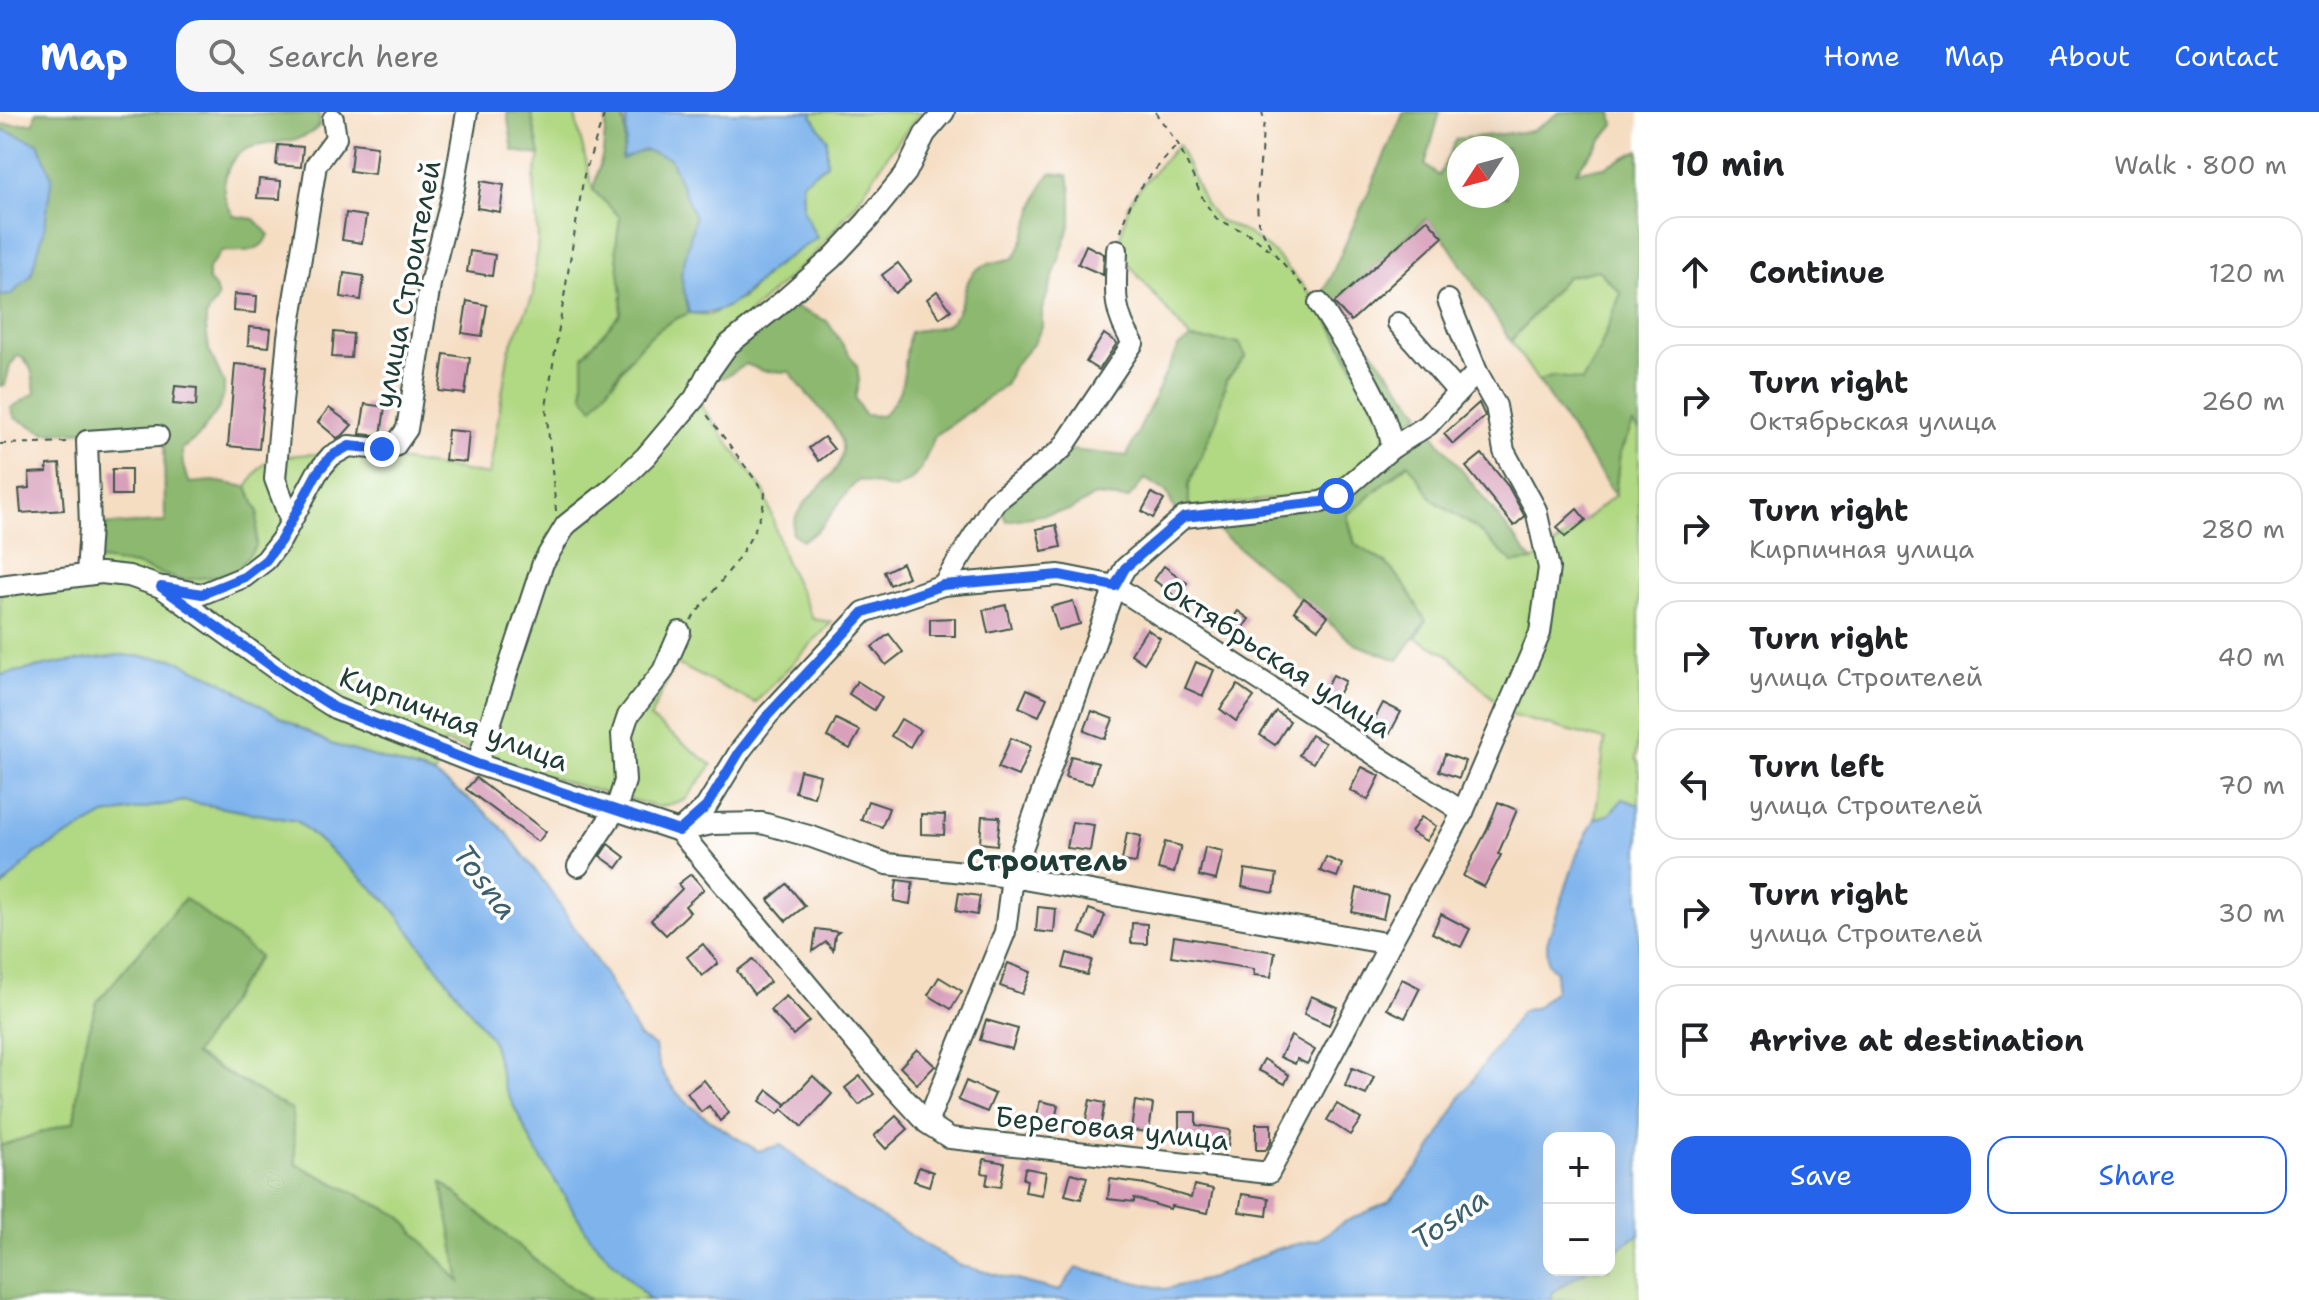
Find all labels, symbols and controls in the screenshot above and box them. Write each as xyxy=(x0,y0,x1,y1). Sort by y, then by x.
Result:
search box xyxy=(176,20,736,92)
text: Map xyxy=(40,31,128,82)
icon: search xyxy=(204,34,248,78)
text: Search here xyxy=(268,36,439,77)
text: Home xyxy=(1823,37,1900,75)
text: Map xyxy=(1944,37,2004,75)
text: About xyxy=(2048,37,2130,75)
text: Contact xyxy=(2174,37,2279,75)
north arrow xyxy=(1447,136,1519,208)
text: 10 min xyxy=(1671,141,1785,187)
text: Walk · 800 m xyxy=(2114,147,2287,182)
street label: улица Строителей xyxy=(364,157,450,411)
icon: ahead xyxy=(1673,250,1717,294)
text: Continue xyxy=(1749,252,1885,293)
text: 120 m xyxy=(2209,255,2285,290)
text: Turn right xyxy=(1749,362,1908,403)
icon: right xyxy=(1673,378,1717,422)
text: 260 m xyxy=(2201,383,2285,418)
text: Октябрьская улица xyxy=(1749,403,1996,438)
route end xyxy=(364,431,400,467)
route start xyxy=(1318,478,1354,514)
text: Turn right xyxy=(1749,490,1908,531)
icon: right xyxy=(1673,506,1717,550)
text: 280 m xyxy=(2200,511,2285,546)
text: Кирпичная улица xyxy=(1749,531,1974,566)
street label: Октябрьская улица xyxy=(1155,569,1399,747)
text: Turn right xyxy=(1749,618,1908,659)
icon: right xyxy=(1673,634,1717,678)
text: 40 m xyxy=(2218,639,2285,674)
street label: Кирпичная улица xyxy=(334,658,574,780)
text: улица Строителей xyxy=(1749,659,1983,694)
text: Turn left xyxy=(1749,746,1884,787)
icon: left xyxy=(1673,762,1717,806)
text: 70 m xyxy=(2218,767,2285,802)
text: улица Строителей xyxy=(1749,787,1983,822)
water label: Tosna xyxy=(444,836,527,928)
district label: Строитель xyxy=(966,840,1128,881)
text: Turn right xyxy=(1749,874,1908,915)
icon: right xyxy=(1673,890,1717,934)
text: 30 m xyxy=(2218,895,2285,930)
text: улица Строителей xyxy=(1749,915,1983,950)
icon: arrive xyxy=(1673,1018,1717,1062)
text: Arrive at destination xyxy=(1749,1020,2084,1061)
street label: Береговая улица xyxy=(993,1097,1231,1159)
map controls xyxy=(1543,1132,1615,1276)
button: + xyxy=(1543,1132,1615,1204)
button: Save xyxy=(1671,1136,1971,1214)
button: Share xyxy=(1987,1136,2287,1214)
water label: Tosna xyxy=(1403,1178,1496,1259)
button: − xyxy=(1543,1204,1615,1276)

